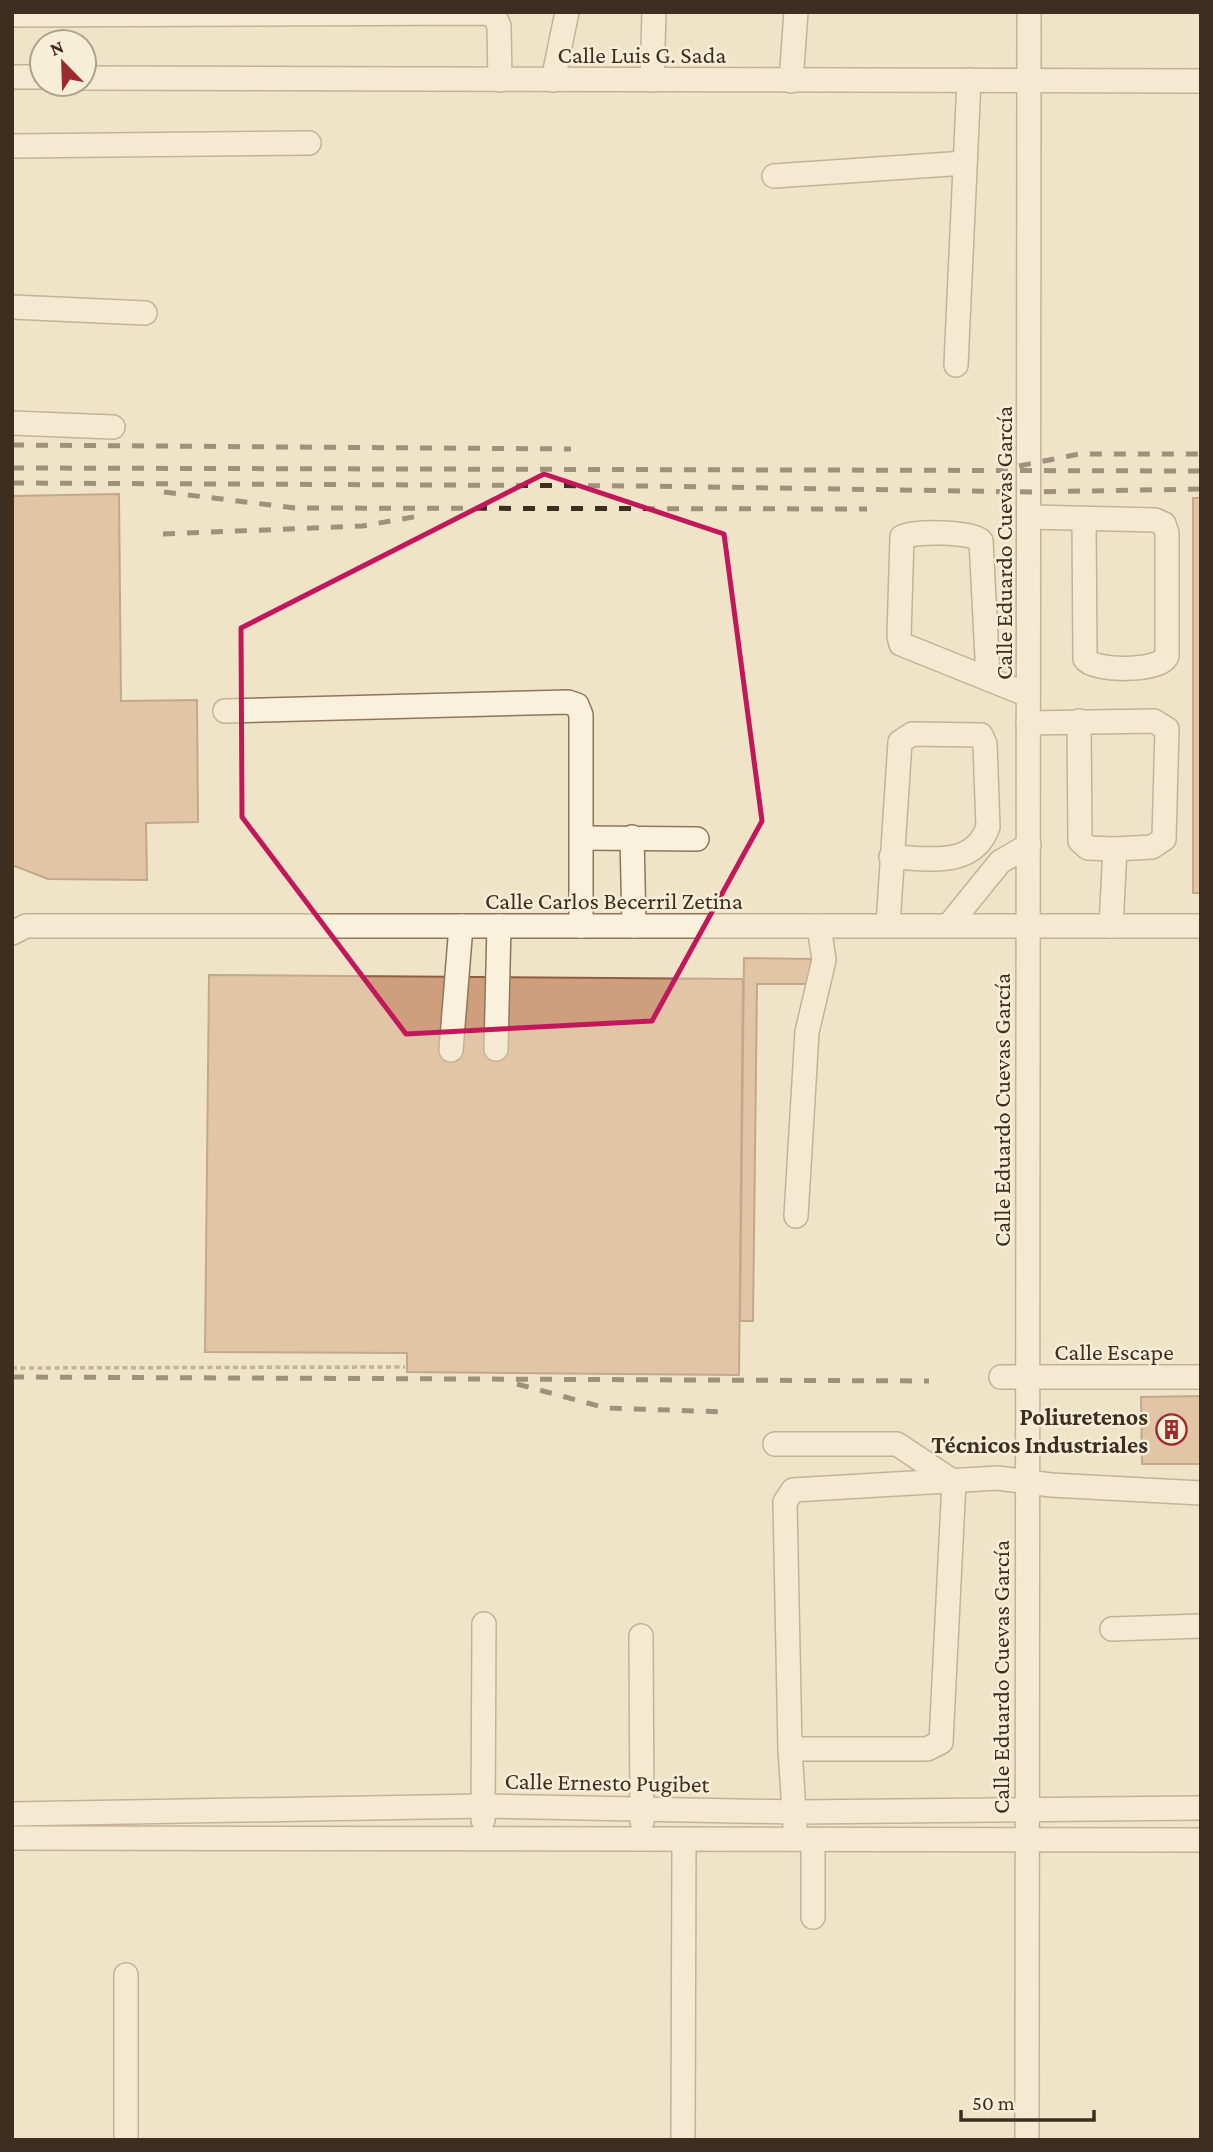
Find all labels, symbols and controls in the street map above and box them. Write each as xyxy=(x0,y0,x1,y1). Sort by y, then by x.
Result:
north arrow xyxy=(28,28,98,98)
text: N xyxy=(46,36,67,60)
street label: Calle Luis G. Sada xyxy=(558,41,726,68)
street label: Calle Eduardo Cuevas García xyxy=(990,406,1017,680)
street label: Calle Carlos Becerril Zetina xyxy=(485,887,743,914)
street label: Calle Eduardo Cuevas García xyxy=(988,973,1015,1247)
street label: Calle Escape xyxy=(1054,1338,1174,1365)
place label: Poliuretenos Técnicos Industriales xyxy=(931,1403,1148,1458)
building icon: Poliuretenos Técnicos Industriales xyxy=(1154,1413,1188,1447)
street label: Calle Eduardo Cuevas García xyxy=(987,1540,1014,1814)
street label: Calle Ernesto Pugibet xyxy=(504,1767,711,1797)
scale bar xyxy=(961,2078,1094,2122)
text: 50 m xyxy=(972,2091,1015,2115)

